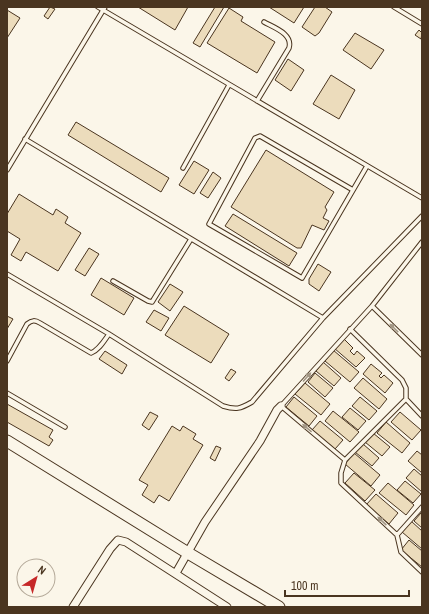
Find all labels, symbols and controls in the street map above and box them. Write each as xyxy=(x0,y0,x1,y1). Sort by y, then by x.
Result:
one-way arrow xyxy=(389,323,399,332)
one-way arrow xyxy=(303,372,312,382)
one-way arrow xyxy=(301,423,312,432)
one-way arrow xyxy=(377,516,387,526)
north arrow xyxy=(16,558,56,598)
text: N xyxy=(35,562,49,578)
scale bar xyxy=(285,572,409,598)
text: 100 m xyxy=(291,578,318,594)

